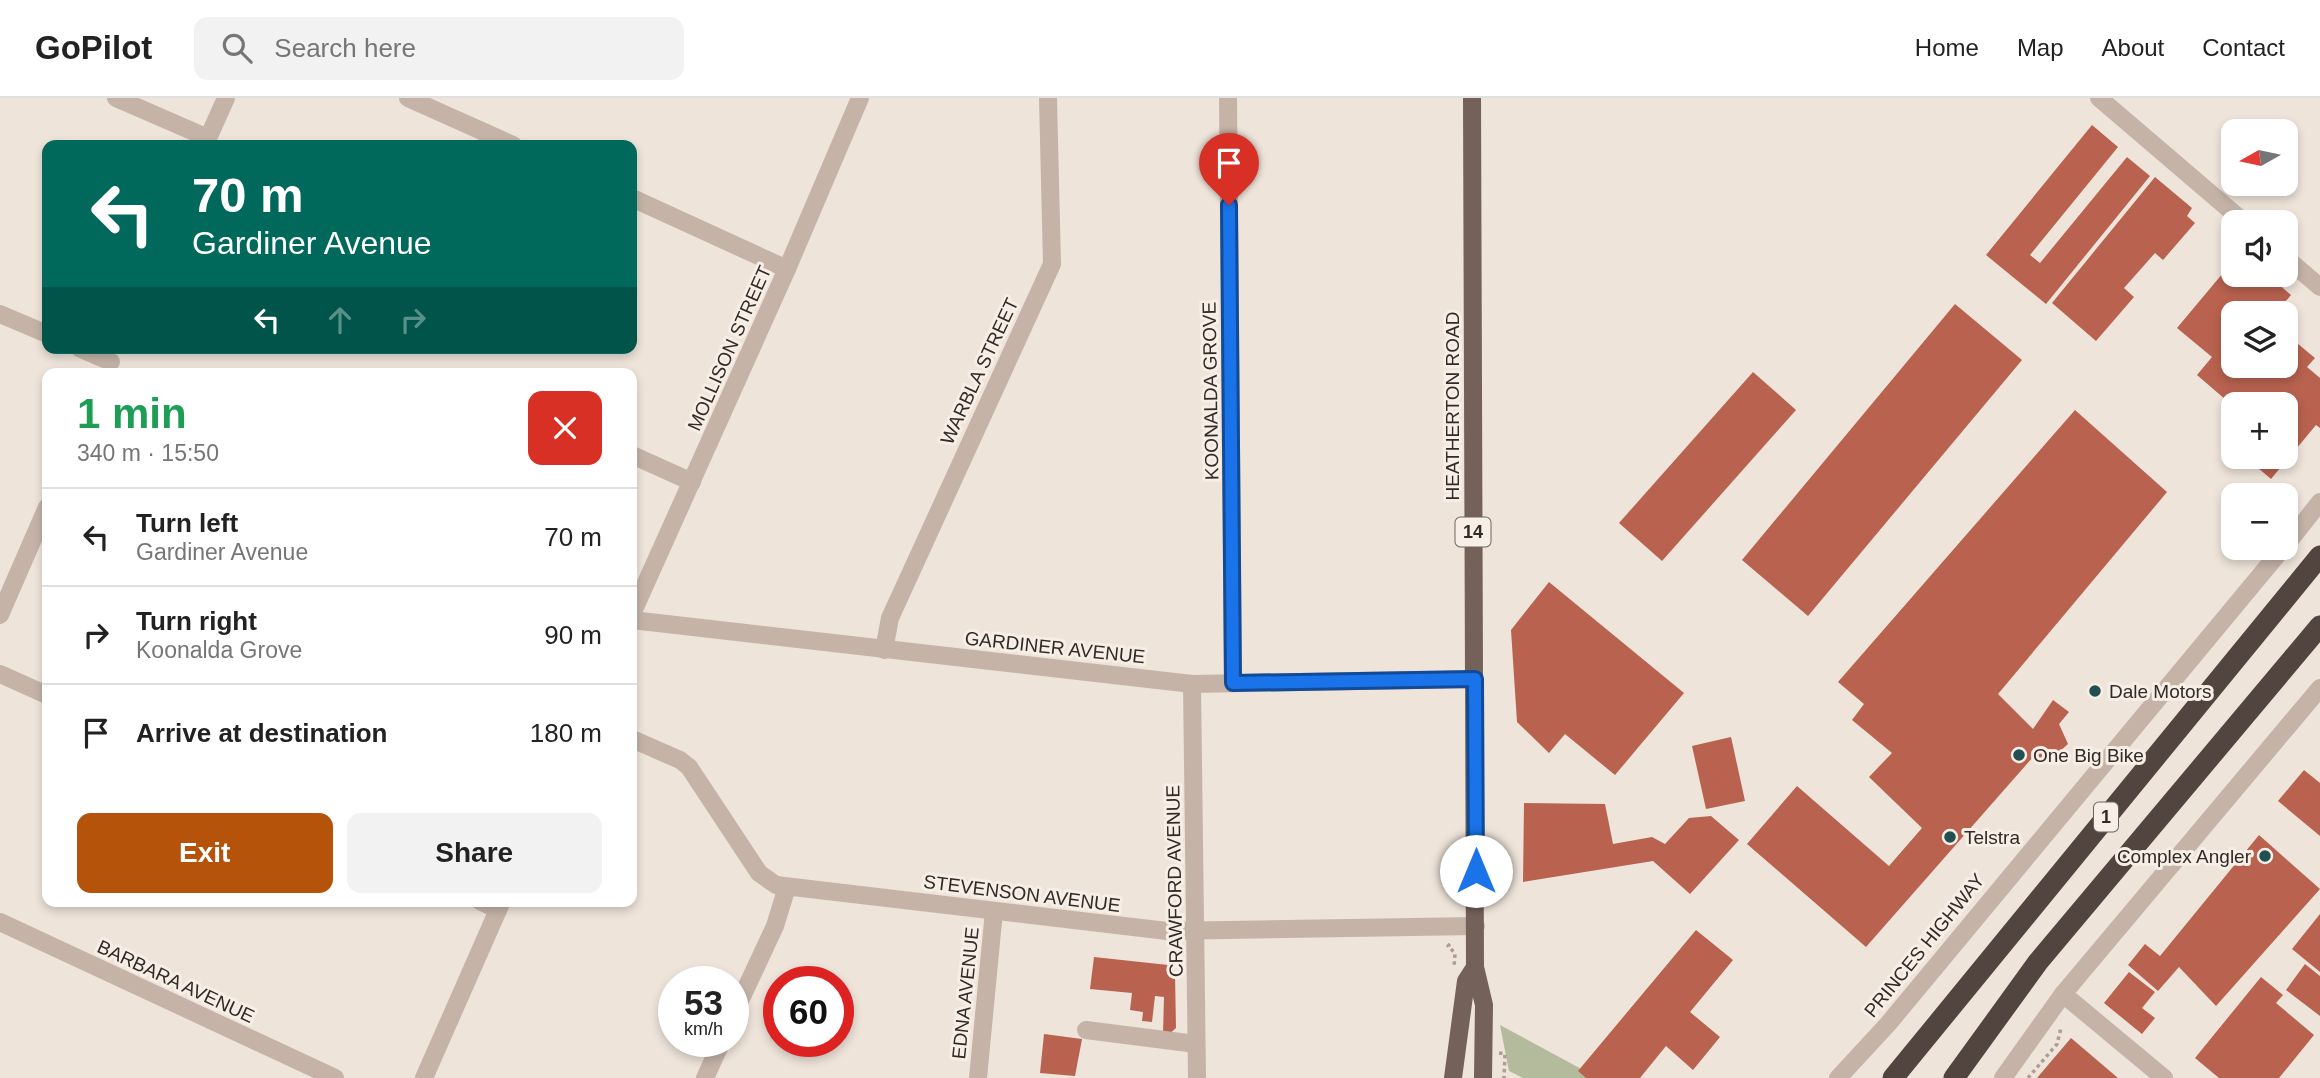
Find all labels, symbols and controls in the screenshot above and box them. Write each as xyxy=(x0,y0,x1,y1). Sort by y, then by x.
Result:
search box xyxy=(194,17,684,80)
text: GoPilot xyxy=(35,29,152,66)
icon: search xyxy=(218,29,256,67)
text: Search here xyxy=(274,33,416,63)
text: Home xyxy=(1915,34,1979,61)
text: Map xyxy=(2017,34,2064,61)
text: About xyxy=(2102,34,2164,61)
text: Contact xyxy=(2202,34,2285,61)
north arrow xyxy=(2221,119,2298,196)
map controls xyxy=(2221,119,2298,560)
pin xyxy=(1199,133,1259,205)
icon: arrive xyxy=(1210,144,1248,182)
icon: left xyxy=(77,168,168,259)
text: 70 m xyxy=(192,168,304,222)
button: sound xyxy=(2221,210,2298,287)
text: Gardiner Avenue xyxy=(192,225,432,261)
street label: MOLLISON STREET xyxy=(684,262,775,434)
street label: WARBLA STREET xyxy=(936,294,1023,448)
icon: left xyxy=(248,301,286,339)
icon: ahead xyxy=(321,301,359,339)
icon: right xyxy=(394,301,432,339)
button: layers xyxy=(2221,301,2298,378)
street label: KOONALDA GROVE xyxy=(1198,302,1223,480)
street label: HEATHERTON ROAD xyxy=(1442,312,1463,500)
text: 1 min xyxy=(77,390,187,437)
button: close xyxy=(528,391,602,465)
button: + xyxy=(2221,392,2298,469)
text: 340 m · 15:50 xyxy=(77,440,219,466)
button: − xyxy=(2221,483,2298,560)
text: Turn left xyxy=(136,508,238,538)
icon: left xyxy=(77,518,115,556)
road number: 14 xyxy=(1456,518,1490,546)
text: 70 m xyxy=(544,522,602,552)
text: Gardiner Avenue xyxy=(136,539,308,565)
text: Turn right xyxy=(136,606,257,636)
icon: right xyxy=(77,616,115,654)
text: 90 m xyxy=(544,620,602,650)
street label: GARDINER AVENUE xyxy=(964,628,1146,667)
text: Koonalda Grove xyxy=(136,637,302,663)
place label: Dale Motors xyxy=(2109,681,2211,702)
marker: Dale Motors xyxy=(2087,683,2103,699)
icon: arrive xyxy=(77,714,115,752)
text: Arrive at destination xyxy=(136,718,387,748)
text: 180 m xyxy=(530,718,602,748)
place label: One Big Bike xyxy=(2033,745,2144,766)
marker: One Big Bike xyxy=(2011,747,2027,763)
street label: CRAWFORD AVENUE xyxy=(1162,785,1187,977)
road number: 1 xyxy=(2094,802,2118,832)
button: Exit xyxy=(77,813,333,893)
button: Share xyxy=(347,813,602,893)
place label: Telstra xyxy=(1964,827,2020,848)
marker: Telstra xyxy=(1942,829,1958,845)
position arrow xyxy=(1439,834,1513,908)
place label: Complex Angler xyxy=(2117,846,2252,867)
marker: Complex Angler xyxy=(2257,848,2273,864)
street label: PRINCES HIGHWAY xyxy=(1860,869,1989,1021)
street label: STEVENSON AVENUE xyxy=(922,871,1122,916)
street label: EDNA AVENUE xyxy=(948,926,983,1060)
street label: BARBARA AVENUE xyxy=(94,936,258,1027)
speed limit sign: 60 xyxy=(763,966,854,1057)
text: 53 xyxy=(684,983,723,1022)
text: km/h xyxy=(684,1019,723,1039)

